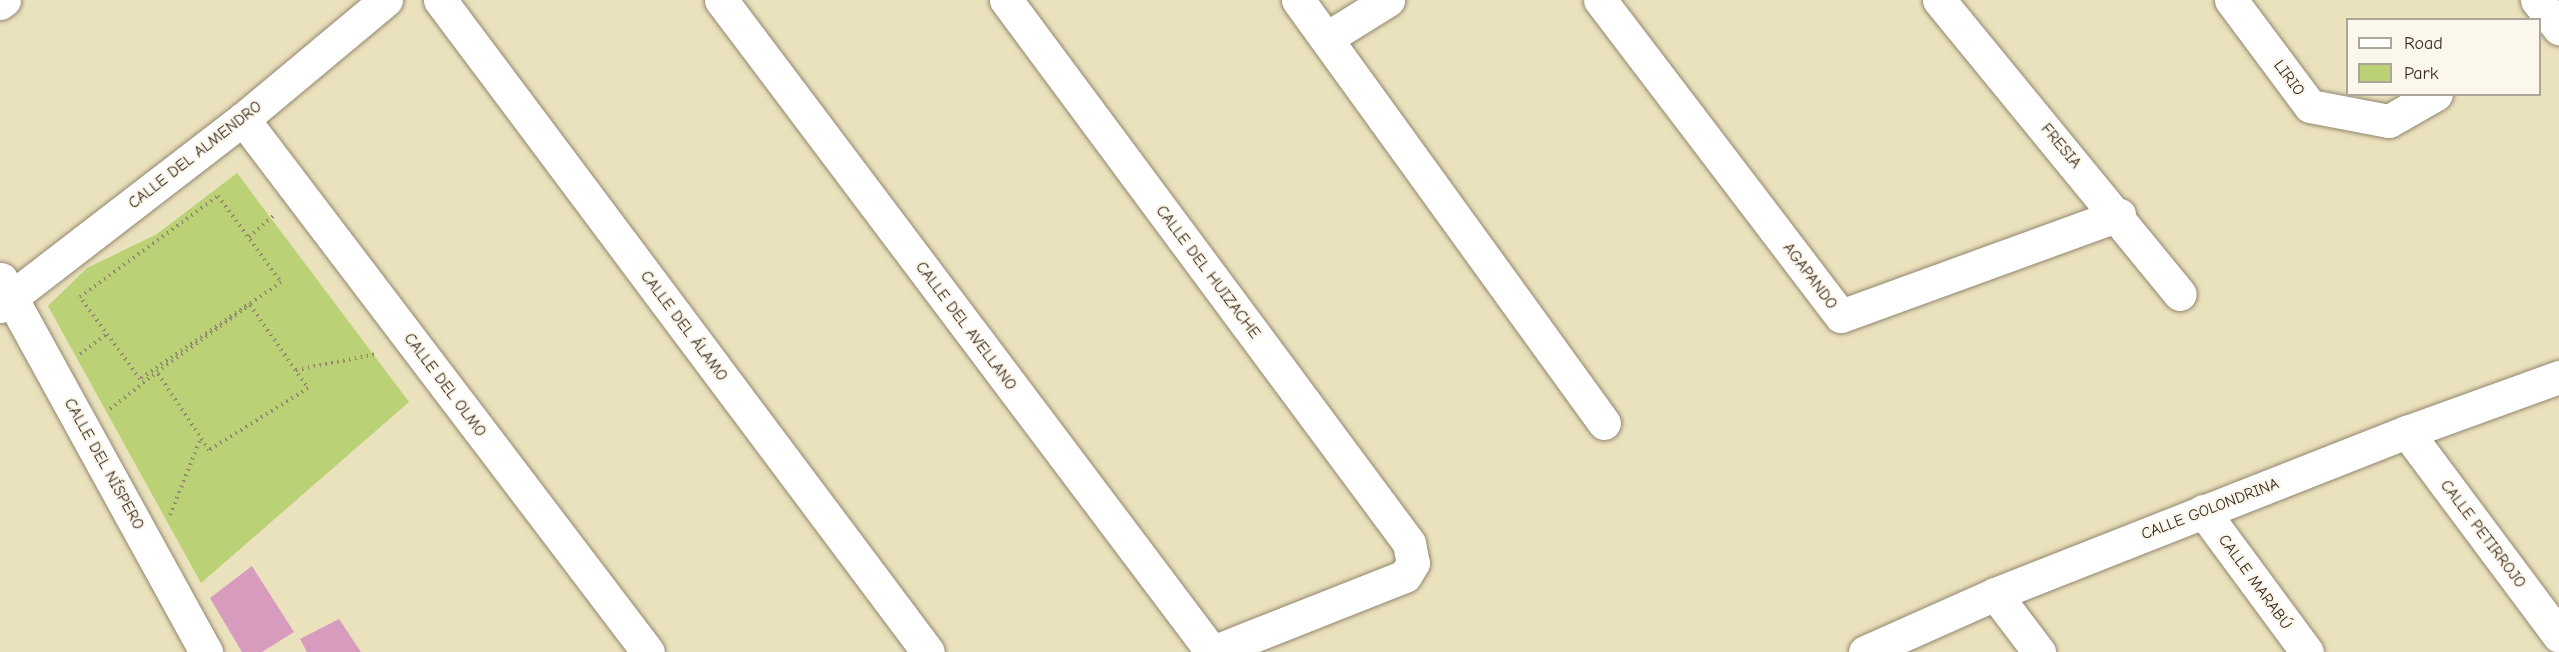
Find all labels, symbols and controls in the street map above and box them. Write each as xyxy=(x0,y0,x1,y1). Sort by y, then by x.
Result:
legend xyxy=(2346,18,2541,96)
text: Road xyxy=(2404,33,2443,54)
street label: LIRIO xyxy=(2269,56,2309,100)
text: Park xyxy=(2404,63,2438,84)
street label: CALLE DEL ALMENDRO xyxy=(124,97,266,213)
street label: FRESIA xyxy=(2037,120,2085,172)
street label: CALLE DEL HUIZACHE xyxy=(1152,202,1264,342)
street label: AGAPANDO xyxy=(1779,239,1841,313)
street label: CALLE DEL AVELLANO xyxy=(911,258,1021,394)
street label: CALLE DEL ÁLAMO xyxy=(636,267,732,385)
street label: CALLE DEL OLMO xyxy=(400,329,490,441)
street label: CALLE DEL NÍSPERO xyxy=(60,395,148,533)
street label: CALLE GOLONDRINA xyxy=(2138,474,2282,544)
street label: CALLE PETIRROJO xyxy=(2436,476,2530,592)
street label: CALLE MARABÚ xyxy=(2214,531,2296,633)

